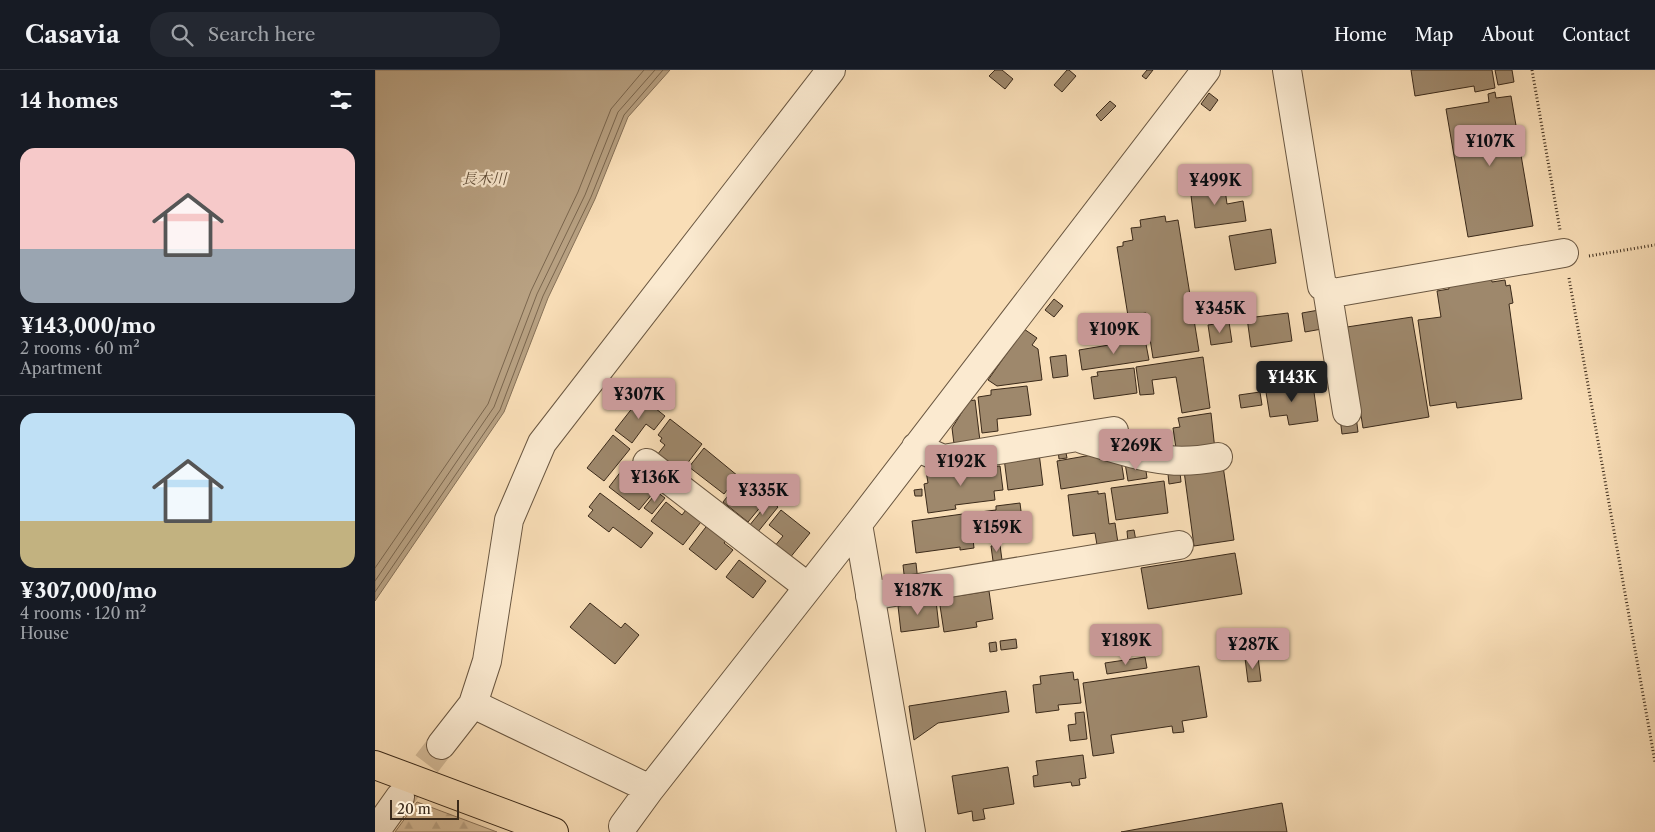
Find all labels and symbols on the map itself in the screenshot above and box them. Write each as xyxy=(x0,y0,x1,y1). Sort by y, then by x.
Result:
pin: ¥107K xyxy=(1455,124,1525,167)
pin: ¥499K xyxy=(1180,164,1250,206)
water label: 長木川 xyxy=(461,169,508,188)
pin: ¥345K xyxy=(1185,292,1255,334)
pin: ¥109K xyxy=(1079,312,1149,355)
pin: ¥143K xyxy=(1257,360,1327,403)
pin: ¥307K xyxy=(604,378,674,420)
pin: ¥269K xyxy=(1101,428,1171,471)
pin: ¥192K xyxy=(926,444,996,487)
pin: ¥136K xyxy=(620,460,690,503)
pin: ¥335K xyxy=(728,474,798,516)
pin: ¥159K xyxy=(962,510,1032,553)
pin: ¥187K xyxy=(883,574,953,616)
pin: ¥189K xyxy=(1091,624,1161,666)
pin: ¥287K xyxy=(1218,628,1288,670)
scale bar xyxy=(390,797,459,820)

